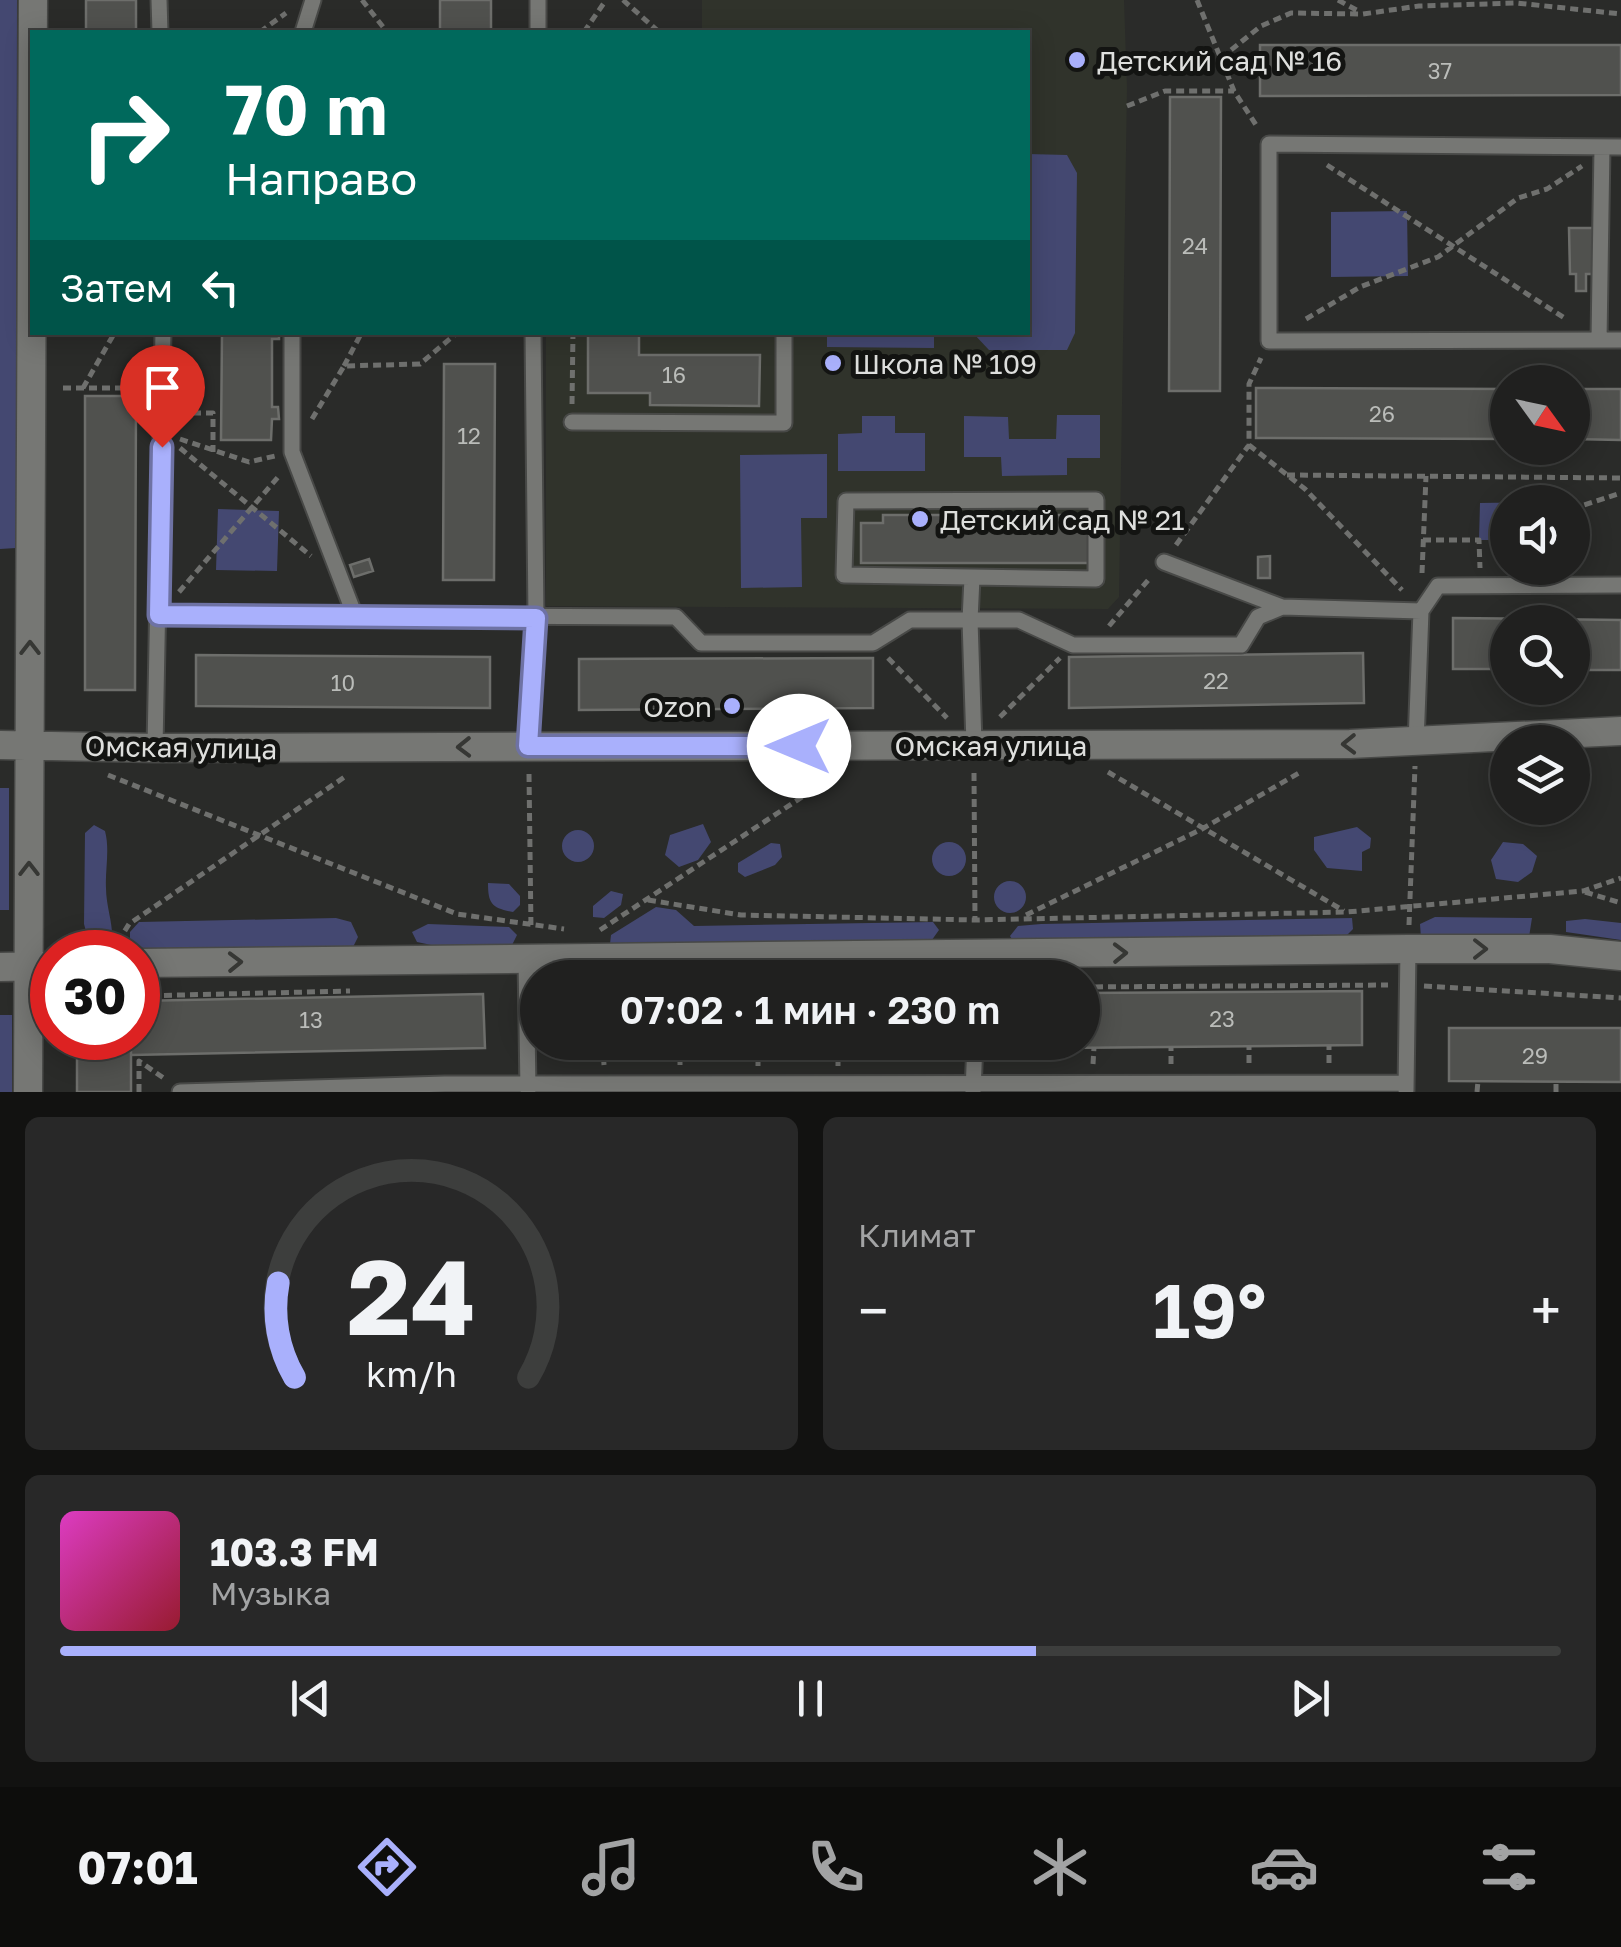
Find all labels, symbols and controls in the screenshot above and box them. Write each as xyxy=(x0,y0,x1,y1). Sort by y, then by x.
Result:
place label: Детский сад № 16 xyxy=(1097,44,1342,77)
marker: Детский сад № 16 xyxy=(1066,49,1088,71)
house number: 37 xyxy=(1428,57,1452,84)
text: 70 m xyxy=(225,66,387,150)
icon: right xyxy=(60,70,190,200)
text: Направо xyxy=(225,151,417,205)
house number: 24 xyxy=(1182,232,1208,259)
icon: left xyxy=(193,260,248,315)
text: Затем xyxy=(60,265,173,310)
pin xyxy=(120,345,205,448)
place label: Школа № 109 xyxy=(853,347,1037,380)
marker: Школа № 109 xyxy=(822,352,844,374)
icon: arrive xyxy=(135,360,190,415)
house number: 16 xyxy=(662,361,686,388)
north arrow xyxy=(1490,365,1590,465)
map controls xyxy=(1490,365,1590,825)
house number: 26 xyxy=(1369,400,1395,427)
house number: 12 xyxy=(457,422,481,449)
button: sound xyxy=(1490,485,1590,585)
place label: Детский сад № 21 xyxy=(940,503,1185,536)
marker: Детский сад № 21 xyxy=(909,508,931,530)
button: search xyxy=(1490,605,1590,705)
one-way arrow xyxy=(19,640,41,656)
house number: 22 xyxy=(1203,667,1229,694)
house number: 10 xyxy=(331,669,355,696)
place label: Ozon xyxy=(643,690,712,723)
position arrow xyxy=(747,694,851,798)
marker: Ozon xyxy=(721,695,743,717)
button: layers xyxy=(1490,725,1590,825)
street label: Омская улица xyxy=(84,729,278,765)
street label: Омская улица xyxy=(895,729,1087,762)
one-way arrow xyxy=(1340,733,1356,755)
one-way arrow xyxy=(455,736,470,758)
one-way arrow xyxy=(18,861,40,876)
speed limit sign: 30 xyxy=(30,930,160,1060)
one-way arrow xyxy=(1472,938,1488,960)
one-way arrow xyxy=(1112,942,1128,963)
one-way arrow xyxy=(227,952,243,973)
text: 07:02 · 1 мин · 230 m xyxy=(620,987,1000,1032)
house number: 23 xyxy=(1209,1005,1235,1032)
house number: 13 xyxy=(299,1006,323,1033)
house number: 29 xyxy=(1522,1042,1548,1069)
text: Климат xyxy=(858,1216,976,1254)
text: 24 xyxy=(347,1233,476,1358)
text: 19° xyxy=(1153,1264,1266,1355)
text: − xyxy=(858,1277,888,1343)
text: + xyxy=(1531,1277,1561,1343)
text: km/h xyxy=(366,1352,457,1395)
text: 103.3 FM xyxy=(210,1529,379,1574)
text: Музыка xyxy=(210,1574,331,1612)
icon: previous xyxy=(283,1671,338,1726)
icon: pause xyxy=(783,1671,838,1726)
icon: next xyxy=(1283,1671,1338,1726)
icon: directions xyxy=(352,1832,422,1902)
icon: music xyxy=(576,1832,646,1902)
icon: phone xyxy=(801,1832,871,1902)
icon: climate xyxy=(1025,1832,1095,1902)
icon: car xyxy=(1249,1832,1319,1902)
icon: filters xyxy=(1474,1832,1544,1902)
text: 07:01 xyxy=(77,1840,198,1894)

